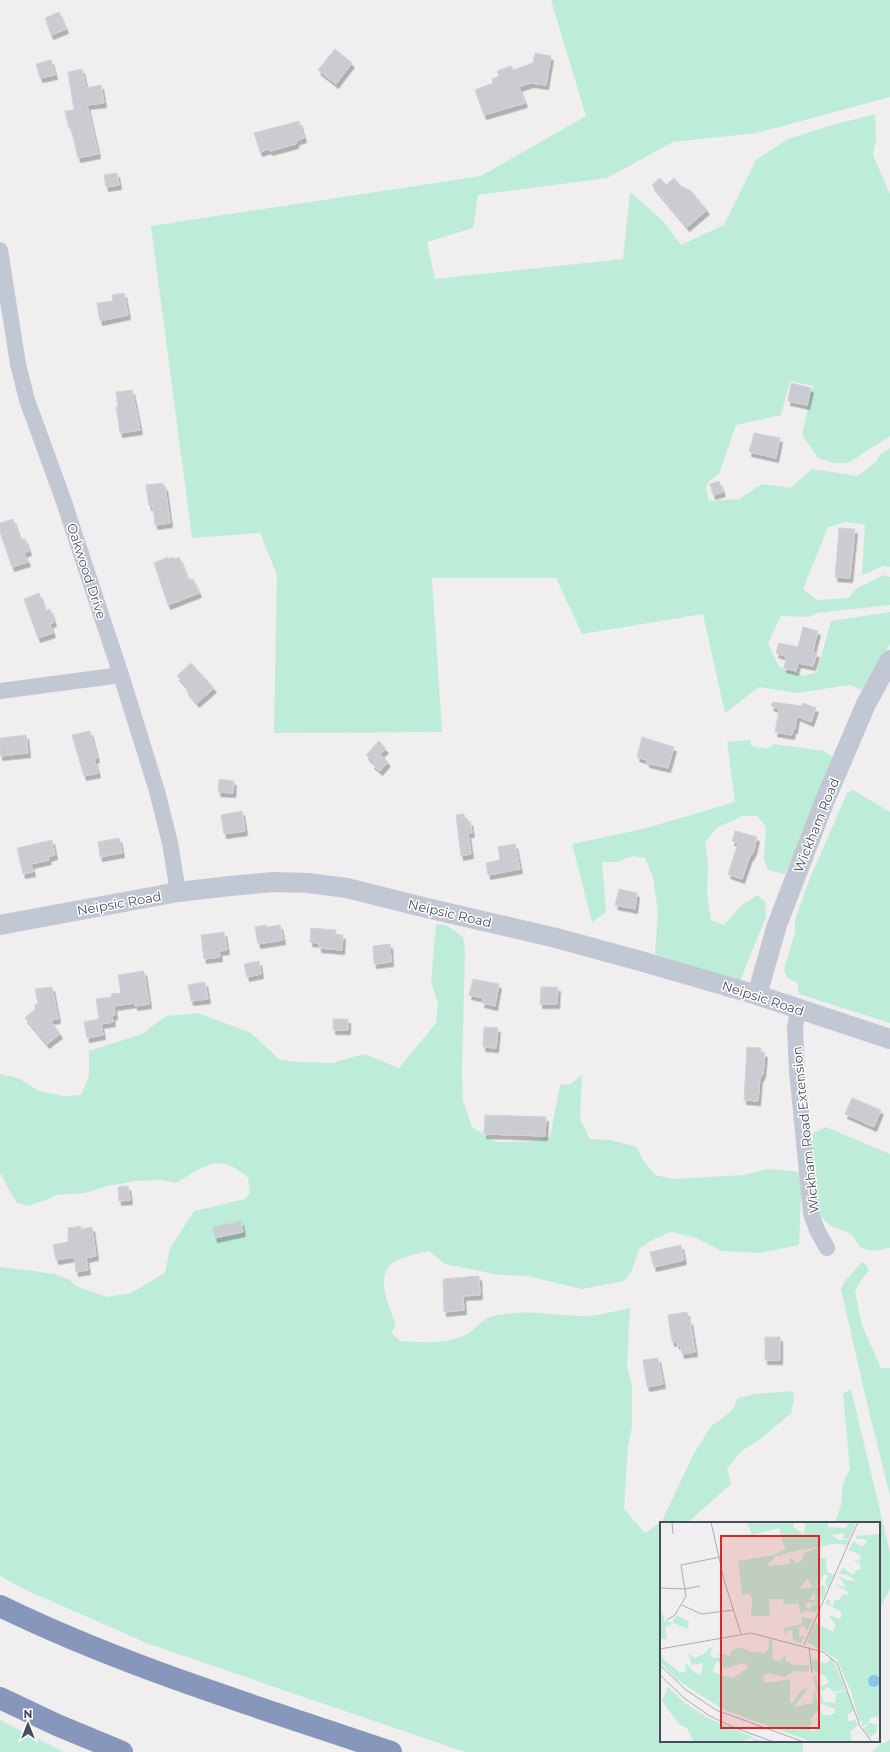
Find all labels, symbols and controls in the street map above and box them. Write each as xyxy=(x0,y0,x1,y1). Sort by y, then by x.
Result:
street label: Oakwood Drive xyxy=(64,521,110,621)
street label: Wickham Road xyxy=(790,775,842,875)
street label: Neipsic Road xyxy=(76,888,162,918)
street label: Neipsic Road xyxy=(407,896,493,930)
street label: Neipsic Road xyxy=(720,977,806,1019)
street label: Wickham Road Extension xyxy=(788,1046,822,1214)
inset map xyxy=(660,1522,880,1742)
north arrow xyxy=(8,1704,48,1744)
text: N xyxy=(24,1707,32,1721)

